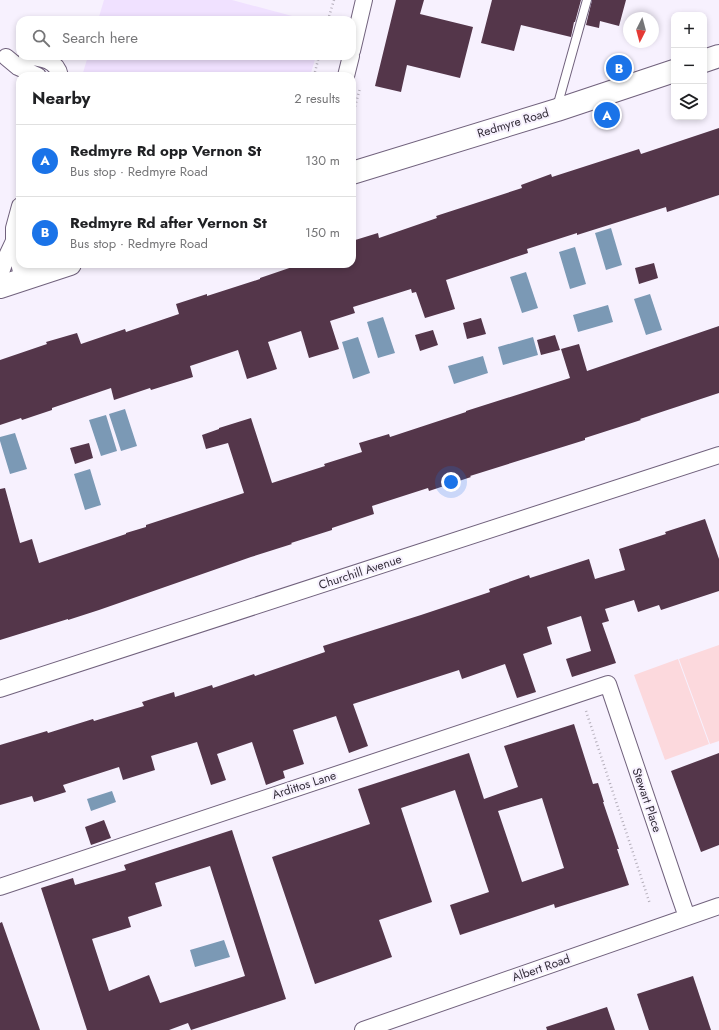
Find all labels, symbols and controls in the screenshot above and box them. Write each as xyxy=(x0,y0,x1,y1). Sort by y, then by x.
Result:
north arrow xyxy=(623,12,659,48)
map controls xyxy=(671,12,707,120)
button: + xyxy=(671,12,707,48)
search box xyxy=(16,16,356,60)
icon: search xyxy=(30,27,52,49)
text: Search here xyxy=(62,27,138,49)
button: − xyxy=(671,48,707,84)
pin: B xyxy=(606,53,632,83)
button: layers xyxy=(671,84,707,120)
text: Nearby xyxy=(32,86,90,110)
text: 2 results xyxy=(294,89,340,108)
pin: A xyxy=(594,100,620,130)
street label: Redmyre Road xyxy=(475,104,551,142)
text: Redmyre Rd opp Vernon St xyxy=(70,140,261,162)
text: A xyxy=(40,151,50,170)
text: 130 m xyxy=(305,151,340,170)
text: Bus stop · Redmyre Road xyxy=(70,162,208,181)
text: Redmyre Rd after Vernon St xyxy=(70,212,267,234)
text: B xyxy=(41,223,49,242)
text: 150 m xyxy=(305,223,340,242)
text: Bus stop · Redmyre Road xyxy=(70,234,208,253)
your location xyxy=(441,472,461,492)
street label: Churchill Avenue xyxy=(316,550,404,594)
street label: Stewart Place xyxy=(628,765,666,835)
street label: Ardittos Lane xyxy=(270,766,338,804)
street label: Albert Road xyxy=(510,950,572,986)

